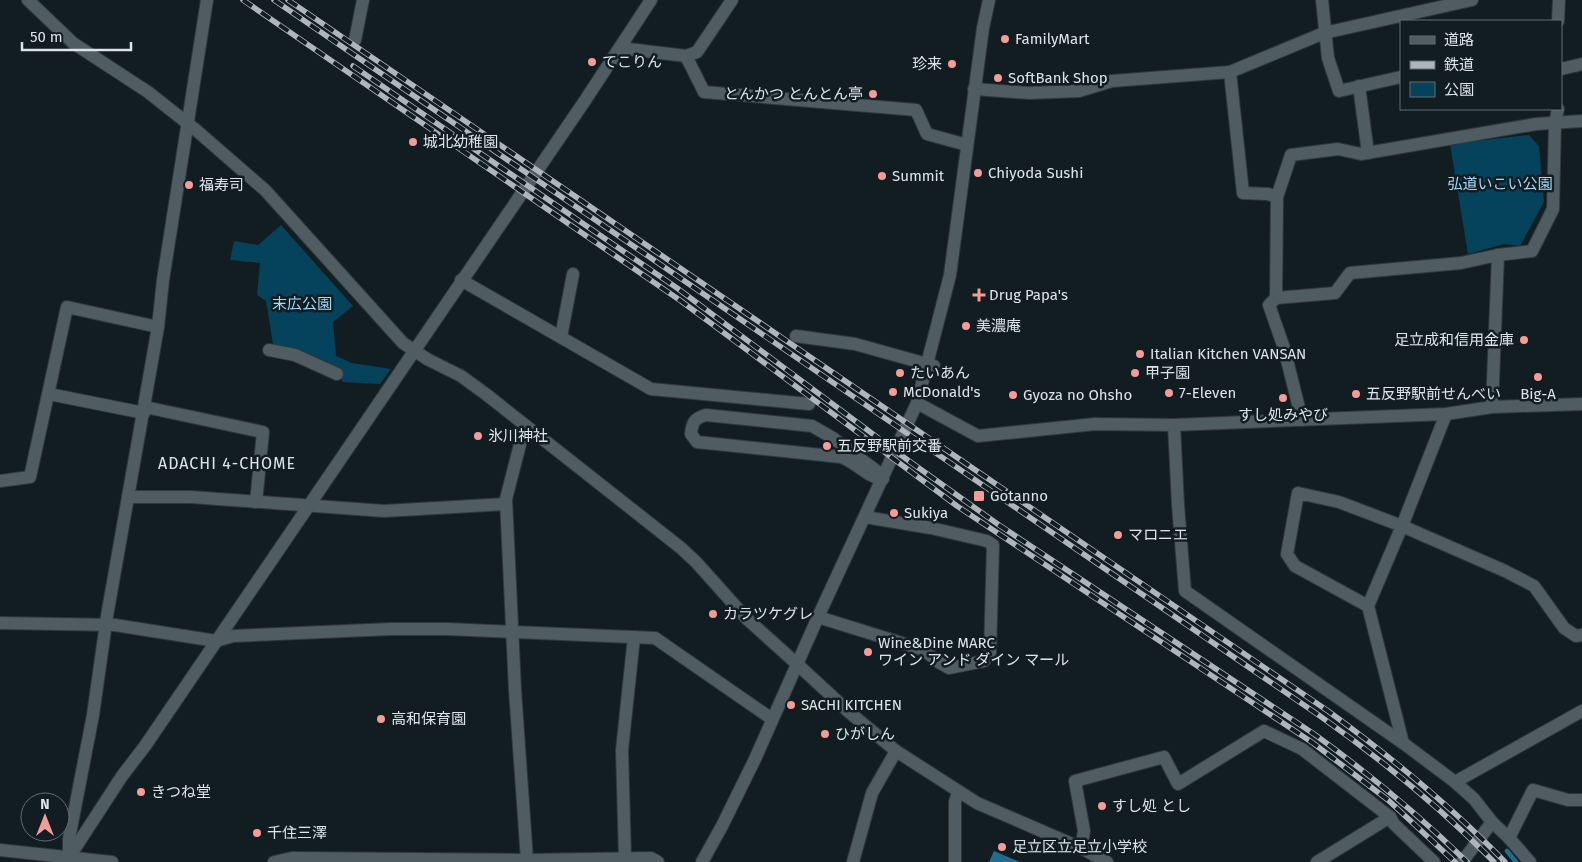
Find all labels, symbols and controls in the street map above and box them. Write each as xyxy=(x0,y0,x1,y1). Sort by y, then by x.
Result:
scale bar xyxy=(22,20,131,52)
legend xyxy=(1400,20,1562,110)
text: 50 m xyxy=(30,28,63,46)
place label: FamilyMart xyxy=(1015,30,1090,48)
text: 道路 xyxy=(1444,31,1474,49)
marker: FamilyMart xyxy=(999,33,1011,45)
place label: てこりん xyxy=(602,53,662,71)
place label: 珍来 xyxy=(912,55,942,73)
marker: てこりん xyxy=(586,56,598,68)
text: 鉄道 xyxy=(1444,56,1474,74)
marker: 珍来 xyxy=(946,58,958,70)
place label: SoftBank Shop xyxy=(1008,69,1108,87)
marker: SoftBank Shop xyxy=(992,72,1004,84)
text: 公園 xyxy=(1444,81,1474,99)
place label: とんかつ とんとん亭 xyxy=(724,85,863,103)
marker: とんかつ とんとん亭 xyxy=(867,88,879,100)
place label: 城北幼稚園 xyxy=(423,133,498,151)
marker: 城北幼稚園 xyxy=(407,136,419,148)
place label: Chiyoda Sushi xyxy=(988,164,1083,182)
place label: Summit xyxy=(892,167,945,185)
marker: Chiyoda Sushi xyxy=(972,167,984,179)
marker: Summit xyxy=(876,170,888,182)
park label: 弘道いこい公園 xyxy=(1447,175,1553,193)
place label: 福寿司 xyxy=(199,176,244,194)
marker: 福寿司 xyxy=(183,179,195,191)
place label: Drug Papa's xyxy=(989,286,1068,304)
marker: Drug Papa's xyxy=(973,289,985,301)
park label: 末広公園 xyxy=(272,295,332,313)
place label: 美濃庵 xyxy=(976,317,1021,335)
marker: 美濃庵 xyxy=(960,320,972,332)
place label: 足立成和信用金庫 xyxy=(1394,331,1514,349)
marker: 足立成和信用金庫 xyxy=(1518,334,1530,346)
place label: Italian Kitchen VANSAN xyxy=(1150,345,1306,363)
marker: Italian Kitchen VANSAN xyxy=(1134,348,1146,360)
place label: たいあん xyxy=(910,364,970,382)
place label: 甲子園 xyxy=(1145,364,1190,382)
marker: たいあん xyxy=(894,367,906,379)
marker: 甲子園 xyxy=(1129,367,1141,379)
marker: Big-A xyxy=(1532,371,1544,383)
place label: McDonald's xyxy=(903,383,981,401)
place label: 7-Eleven xyxy=(1179,384,1236,402)
place label: 五反野駅前せんべい xyxy=(1366,385,1501,403)
place label: Big-A xyxy=(1520,385,1556,403)
marker: McDonald's xyxy=(887,386,899,398)
place label: Gyoza no Ohsho xyxy=(1023,386,1132,404)
marker: 7-Eleven xyxy=(1163,387,1175,399)
marker: 五反野駅前せんべい xyxy=(1350,388,1362,400)
marker: Gyoza no Ohsho xyxy=(1007,389,1019,401)
marker: すし処みやび xyxy=(1277,392,1289,404)
place label: すし処みやび xyxy=(1238,406,1328,424)
place label: 氷川神社 xyxy=(488,427,548,445)
marker: 氷川神社 xyxy=(472,430,484,442)
place label: 五反野駅前交番 xyxy=(837,437,942,455)
marker: 五反野駅前交番 xyxy=(821,440,833,452)
district label: ADACHI 4-CHOME xyxy=(158,454,296,473)
place label: Gotanno xyxy=(990,487,1048,505)
marker: Gotanno xyxy=(972,489,986,503)
place label: Sukiya xyxy=(904,504,948,522)
marker: Sukiya xyxy=(888,507,900,519)
place label: マロニエ xyxy=(1128,526,1188,544)
marker: マロニエ xyxy=(1112,529,1124,541)
place label: カラツケグレ xyxy=(723,605,813,623)
marker: カラツケグレ xyxy=(707,608,719,620)
place label: Wine&Dine MARC ワイン アンド ダイン マール xyxy=(878,634,1069,669)
marker: Wine&Dine MARC ワイン アンド ダイン マール xyxy=(862,646,874,658)
place label: SACHI KITCHEN xyxy=(801,696,902,714)
marker: SACHI KITCHEN xyxy=(785,699,797,711)
place label: 高和保育園 xyxy=(391,710,466,728)
marker: 高和保育園 xyxy=(375,713,387,725)
place label: ひがしん xyxy=(835,725,895,743)
marker: ひがしん xyxy=(819,728,831,740)
place label: きつね堂 xyxy=(151,783,211,801)
marker: きつね堂 xyxy=(135,786,147,798)
north arrow xyxy=(20,792,70,842)
text: N xyxy=(40,796,50,813)
place label: すし処 とし xyxy=(1112,797,1191,815)
marker: すし処 とし xyxy=(1096,800,1108,812)
place label: 千住三澤 xyxy=(267,824,327,842)
marker: 千住三澤 xyxy=(251,827,263,839)
place label: 足立区立足立小学校 xyxy=(1012,838,1147,856)
marker: 足立区立足立小学校 xyxy=(996,841,1008,853)

